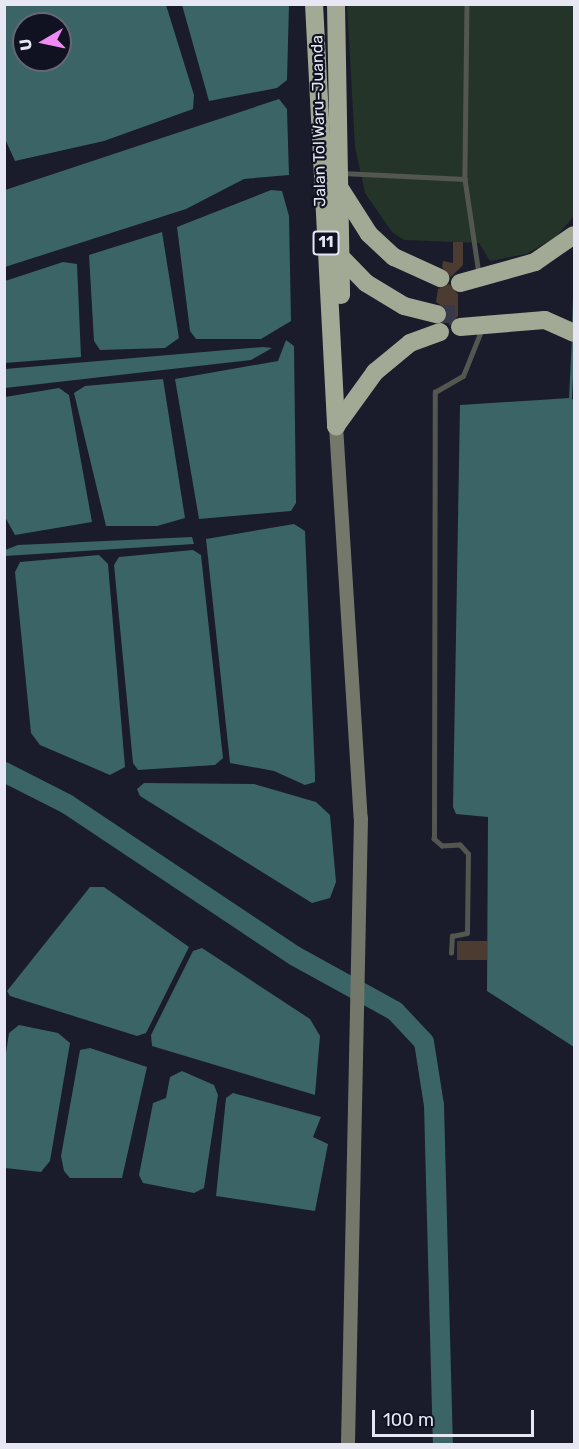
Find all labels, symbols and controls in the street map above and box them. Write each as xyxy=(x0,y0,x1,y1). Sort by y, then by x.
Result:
north arrow xyxy=(12,12,72,72)
street label: Jalan Tol Waru–Juanda xyxy=(308,35,330,207)
text: U xyxy=(15,37,36,52)
road number: 11 xyxy=(312,231,340,255)
scale bar xyxy=(375,1398,537,1436)
text: 100 m xyxy=(383,1409,434,1431)

